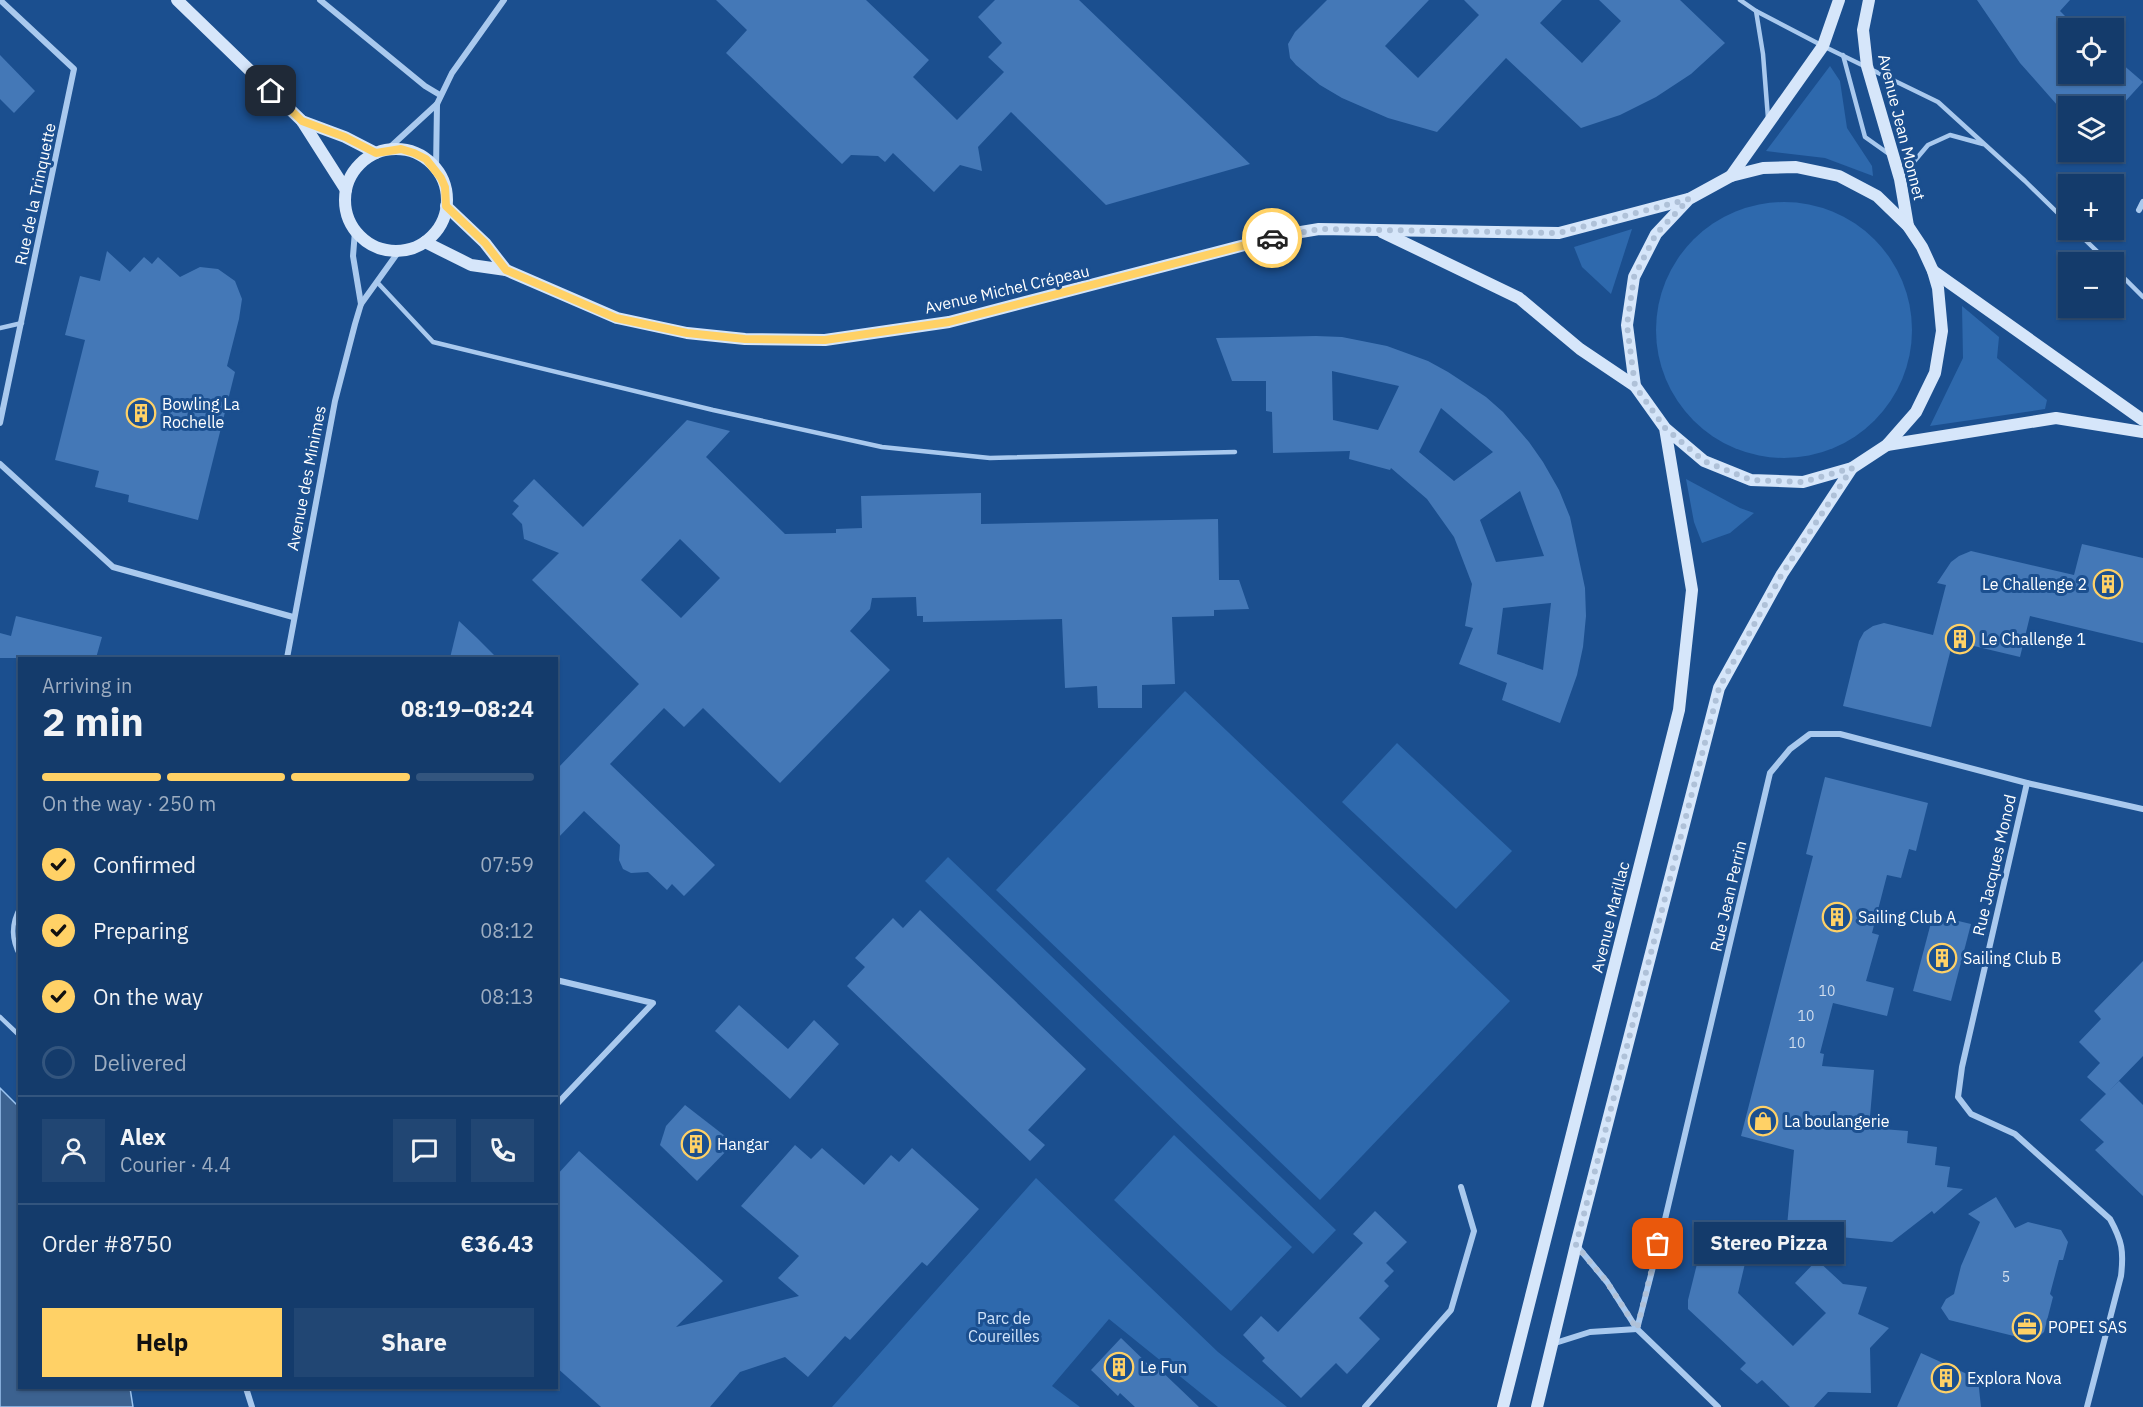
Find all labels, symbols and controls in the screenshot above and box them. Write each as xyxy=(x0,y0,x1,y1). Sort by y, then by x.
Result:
map controls xyxy=(2058,18,2124,318)
button: locate xyxy=(2058,18,2124,84)
street label: Avenue Jean Monnet xyxy=(1874,52,1930,202)
pin xyxy=(245,65,296,116)
icon: home xyxy=(254,74,287,107)
button: layers xyxy=(2058,96,2124,162)
street label: Rue de la Trinquette xyxy=(10,121,60,267)
button: + xyxy=(2058,174,2124,240)
courier xyxy=(1242,208,1302,268)
icon: car xyxy=(1256,222,1289,255)
button: − xyxy=(2058,252,2124,318)
street label: Avenue Michel Crépeau xyxy=(923,260,1091,318)
place label: Bowling La Rochelle xyxy=(162,394,240,432)
building icon: Bowling La Rochelle xyxy=(125,397,157,429)
street label: Avenue des Minimes xyxy=(282,404,330,552)
building icon: Le Challenge 2 xyxy=(2092,568,2124,600)
place label: Le Challenge 2 xyxy=(1982,574,2087,594)
building icon: Le Challenge 1 xyxy=(1944,623,1976,655)
place label: Le Challenge 1 xyxy=(1981,629,2086,649)
text: Arriving in xyxy=(42,672,132,699)
text: 08:19–08:24 xyxy=(401,694,534,723)
text: 2 min xyxy=(42,696,144,747)
text: On the way · 250 m xyxy=(42,790,216,817)
street label: Rue Jacques Monod xyxy=(1968,792,2020,938)
street label: Rue Jean Perrin xyxy=(1706,839,1750,953)
icon: check xyxy=(42,848,75,881)
text: Confirmed xyxy=(93,850,196,879)
text: 07:59 xyxy=(480,851,534,878)
street label: Avenue Marillac xyxy=(1587,859,1633,975)
building icon: Sailing Club A xyxy=(1821,901,1853,933)
place label: Sailing Club A xyxy=(1858,907,1956,927)
icon: check xyxy=(42,914,75,947)
text: Preparing xyxy=(93,916,188,945)
text: 08:12 xyxy=(480,917,534,944)
building icon: Sailing Club B xyxy=(1926,942,1958,974)
place label: Sailing Club B xyxy=(1963,948,2061,968)
icon: check xyxy=(42,980,75,1013)
text: On the way xyxy=(93,982,203,1011)
house number: 10 xyxy=(1819,982,1835,1000)
text: 08:13 xyxy=(480,983,534,1010)
house number: 10 xyxy=(1798,1007,1814,1025)
house number: 10 xyxy=(1789,1034,1805,1052)
text: Delivered xyxy=(93,1048,187,1077)
shop icon: La boulangerie xyxy=(1747,1105,1779,1137)
place label: La boulangerie xyxy=(1784,1111,1890,1131)
button: person xyxy=(42,1119,105,1182)
button: chat xyxy=(393,1119,456,1182)
button: phone xyxy=(471,1119,534,1182)
text: Alex xyxy=(120,1122,166,1151)
building icon: Hangar xyxy=(680,1128,712,1160)
place label: Hangar xyxy=(717,1134,769,1154)
text: Courier · 4.4 xyxy=(120,1151,231,1178)
pin xyxy=(1632,1218,1683,1269)
callout: Stereo Pizza xyxy=(1694,1223,1844,1265)
icon: bag xyxy=(1641,1227,1674,1260)
text: Order #8750 xyxy=(42,1229,172,1258)
text: €36.43 xyxy=(461,1229,534,1258)
text: Stereo Pizza xyxy=(1710,1229,1828,1256)
house number: 5 xyxy=(2002,1268,2010,1286)
button: Help xyxy=(42,1308,282,1377)
button: Share xyxy=(294,1308,534,1377)
park label: Parc de Coureilles xyxy=(968,1308,1040,1346)
office icon: POPEI SAS xyxy=(2011,1311,2043,1343)
place label: POPEI SAS xyxy=(2048,1317,2127,1337)
building icon: Le Fun xyxy=(1103,1351,1135,1383)
place label: Le Fun xyxy=(1140,1357,1187,1377)
building icon: Explora Nova xyxy=(1930,1362,1962,1394)
place label: Explora Nova xyxy=(1967,1368,2062,1388)

